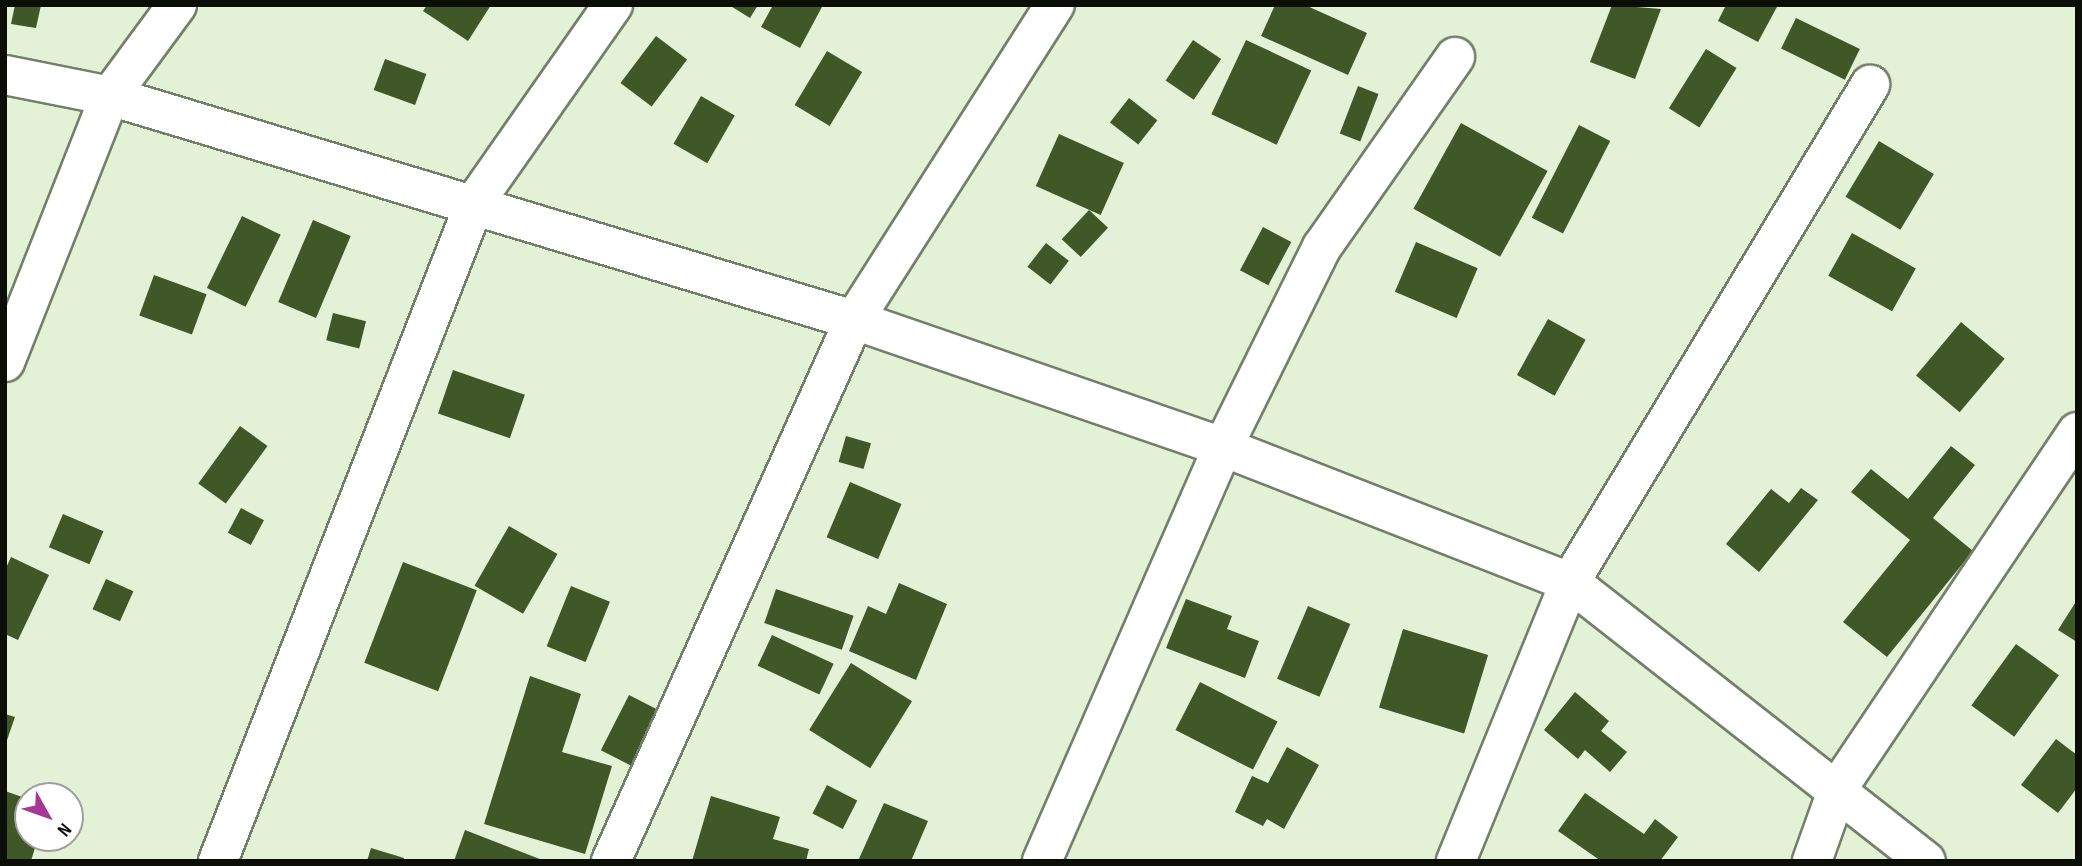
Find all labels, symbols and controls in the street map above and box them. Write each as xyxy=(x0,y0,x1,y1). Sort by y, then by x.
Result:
north arrow xyxy=(14,782,84,852)
text: N xyxy=(52,818,76,841)

